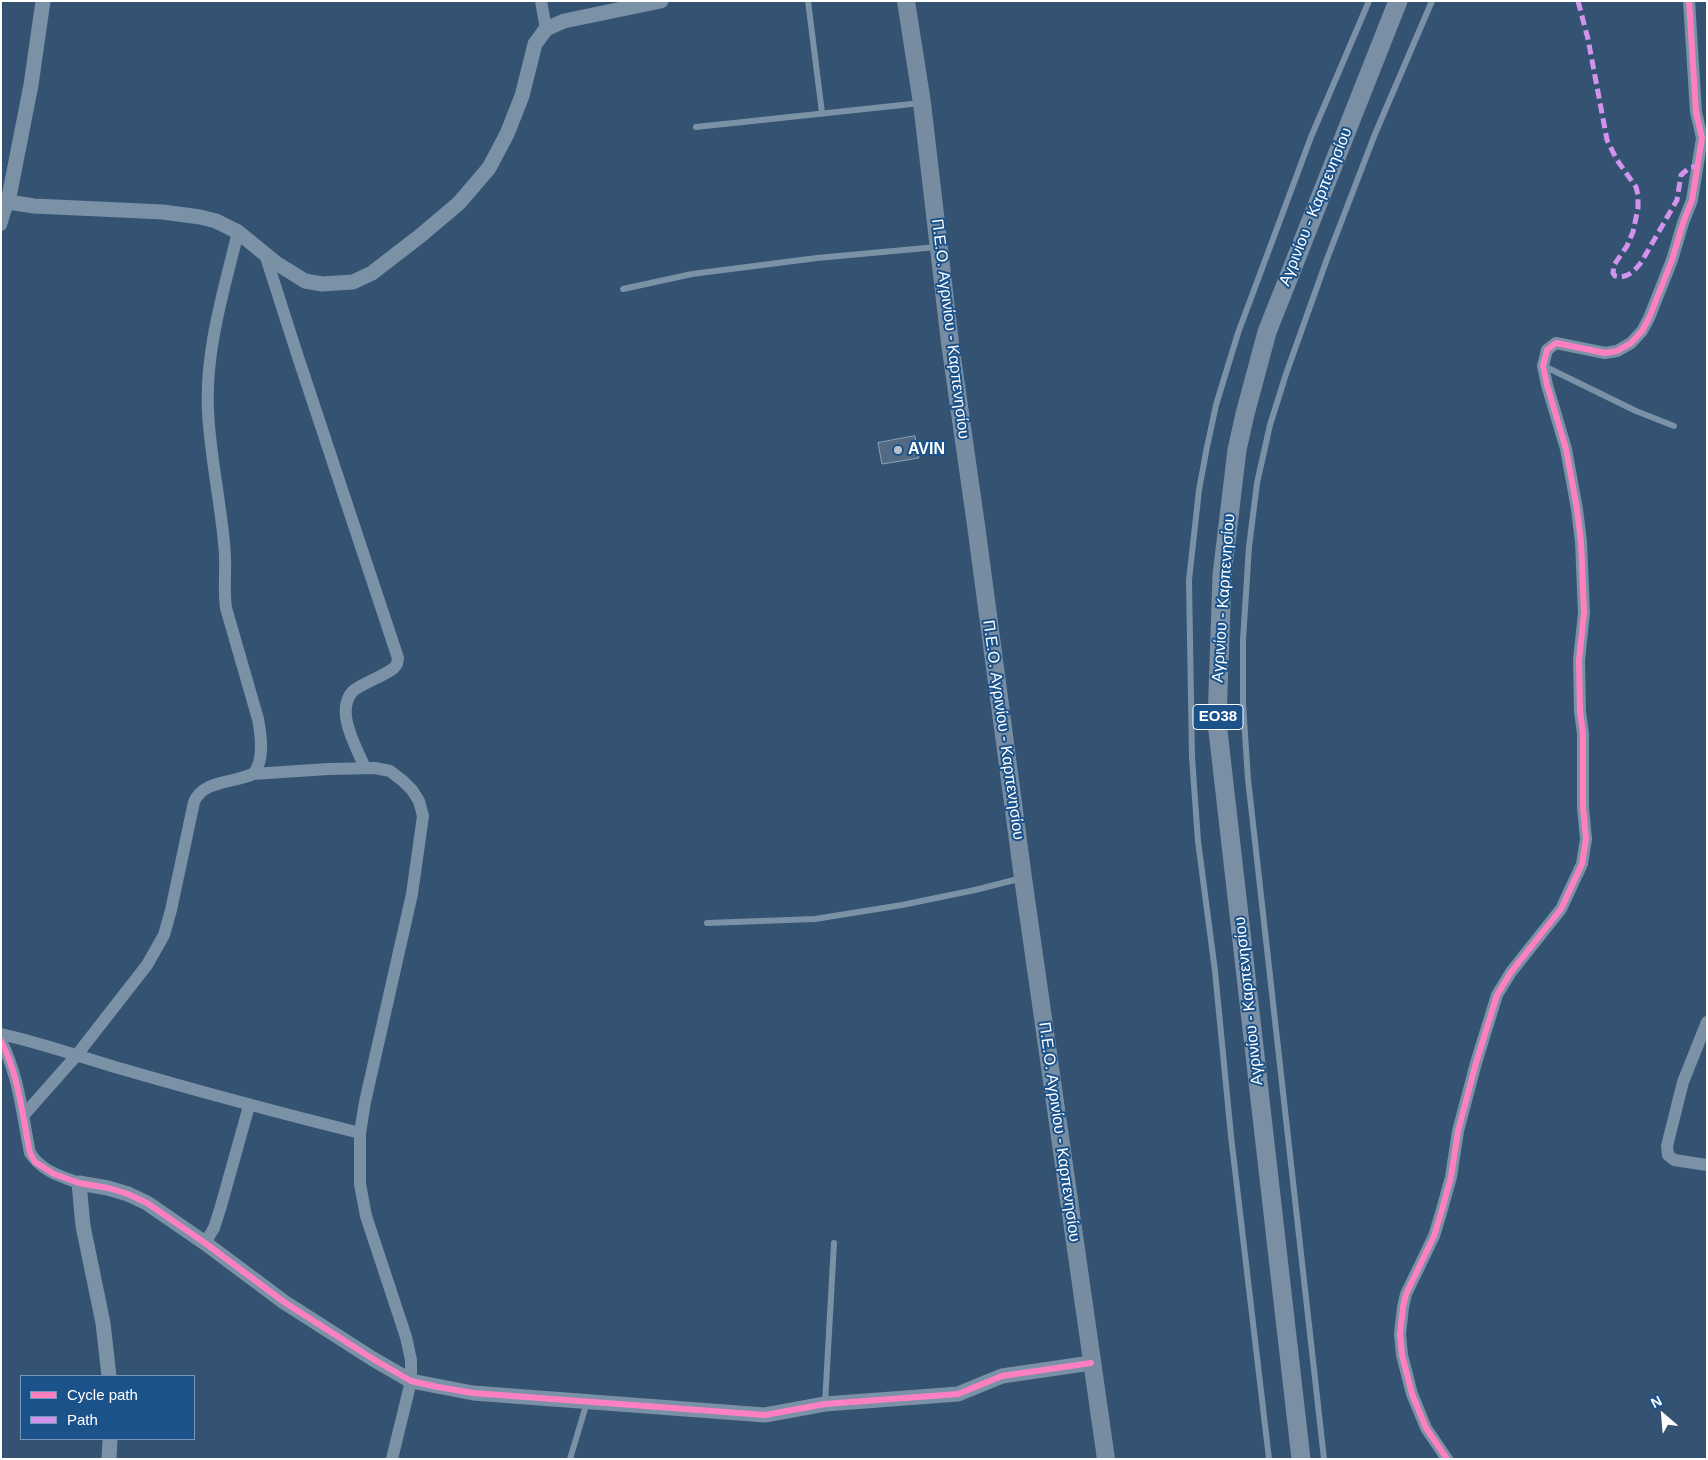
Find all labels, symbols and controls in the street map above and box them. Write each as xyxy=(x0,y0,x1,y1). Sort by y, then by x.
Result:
street label: Αγρινίου - Καρπενησίου xyxy=(1275,125,1357,289)
street label: Π.Ε.Ο. Αγρινίου - Καρπενησίου xyxy=(927,218,973,440)
place label: AVIN xyxy=(908,440,945,460)
marker: AVIN xyxy=(892,444,904,456)
street label: Αγρινίου - Καρπενησίου xyxy=(1209,513,1239,683)
street label: Π.Ε.Ο. Αγρινίου - Καρπενησίου xyxy=(978,619,1028,841)
road number: ΕΟ38 xyxy=(1193,704,1243,730)
street label: Αγρινίου - Καρπενησίου xyxy=(1231,916,1267,1086)
street label: Π.Ε.Ο. Αγρινίου - Καρπενησίου xyxy=(1034,1021,1084,1243)
legend xyxy=(20,1375,195,1440)
text: Cycle path xyxy=(67,1386,138,1403)
north arrow xyxy=(1638,1390,1688,1440)
text: N xyxy=(1648,1392,1664,1411)
text: Path xyxy=(67,1411,98,1428)

